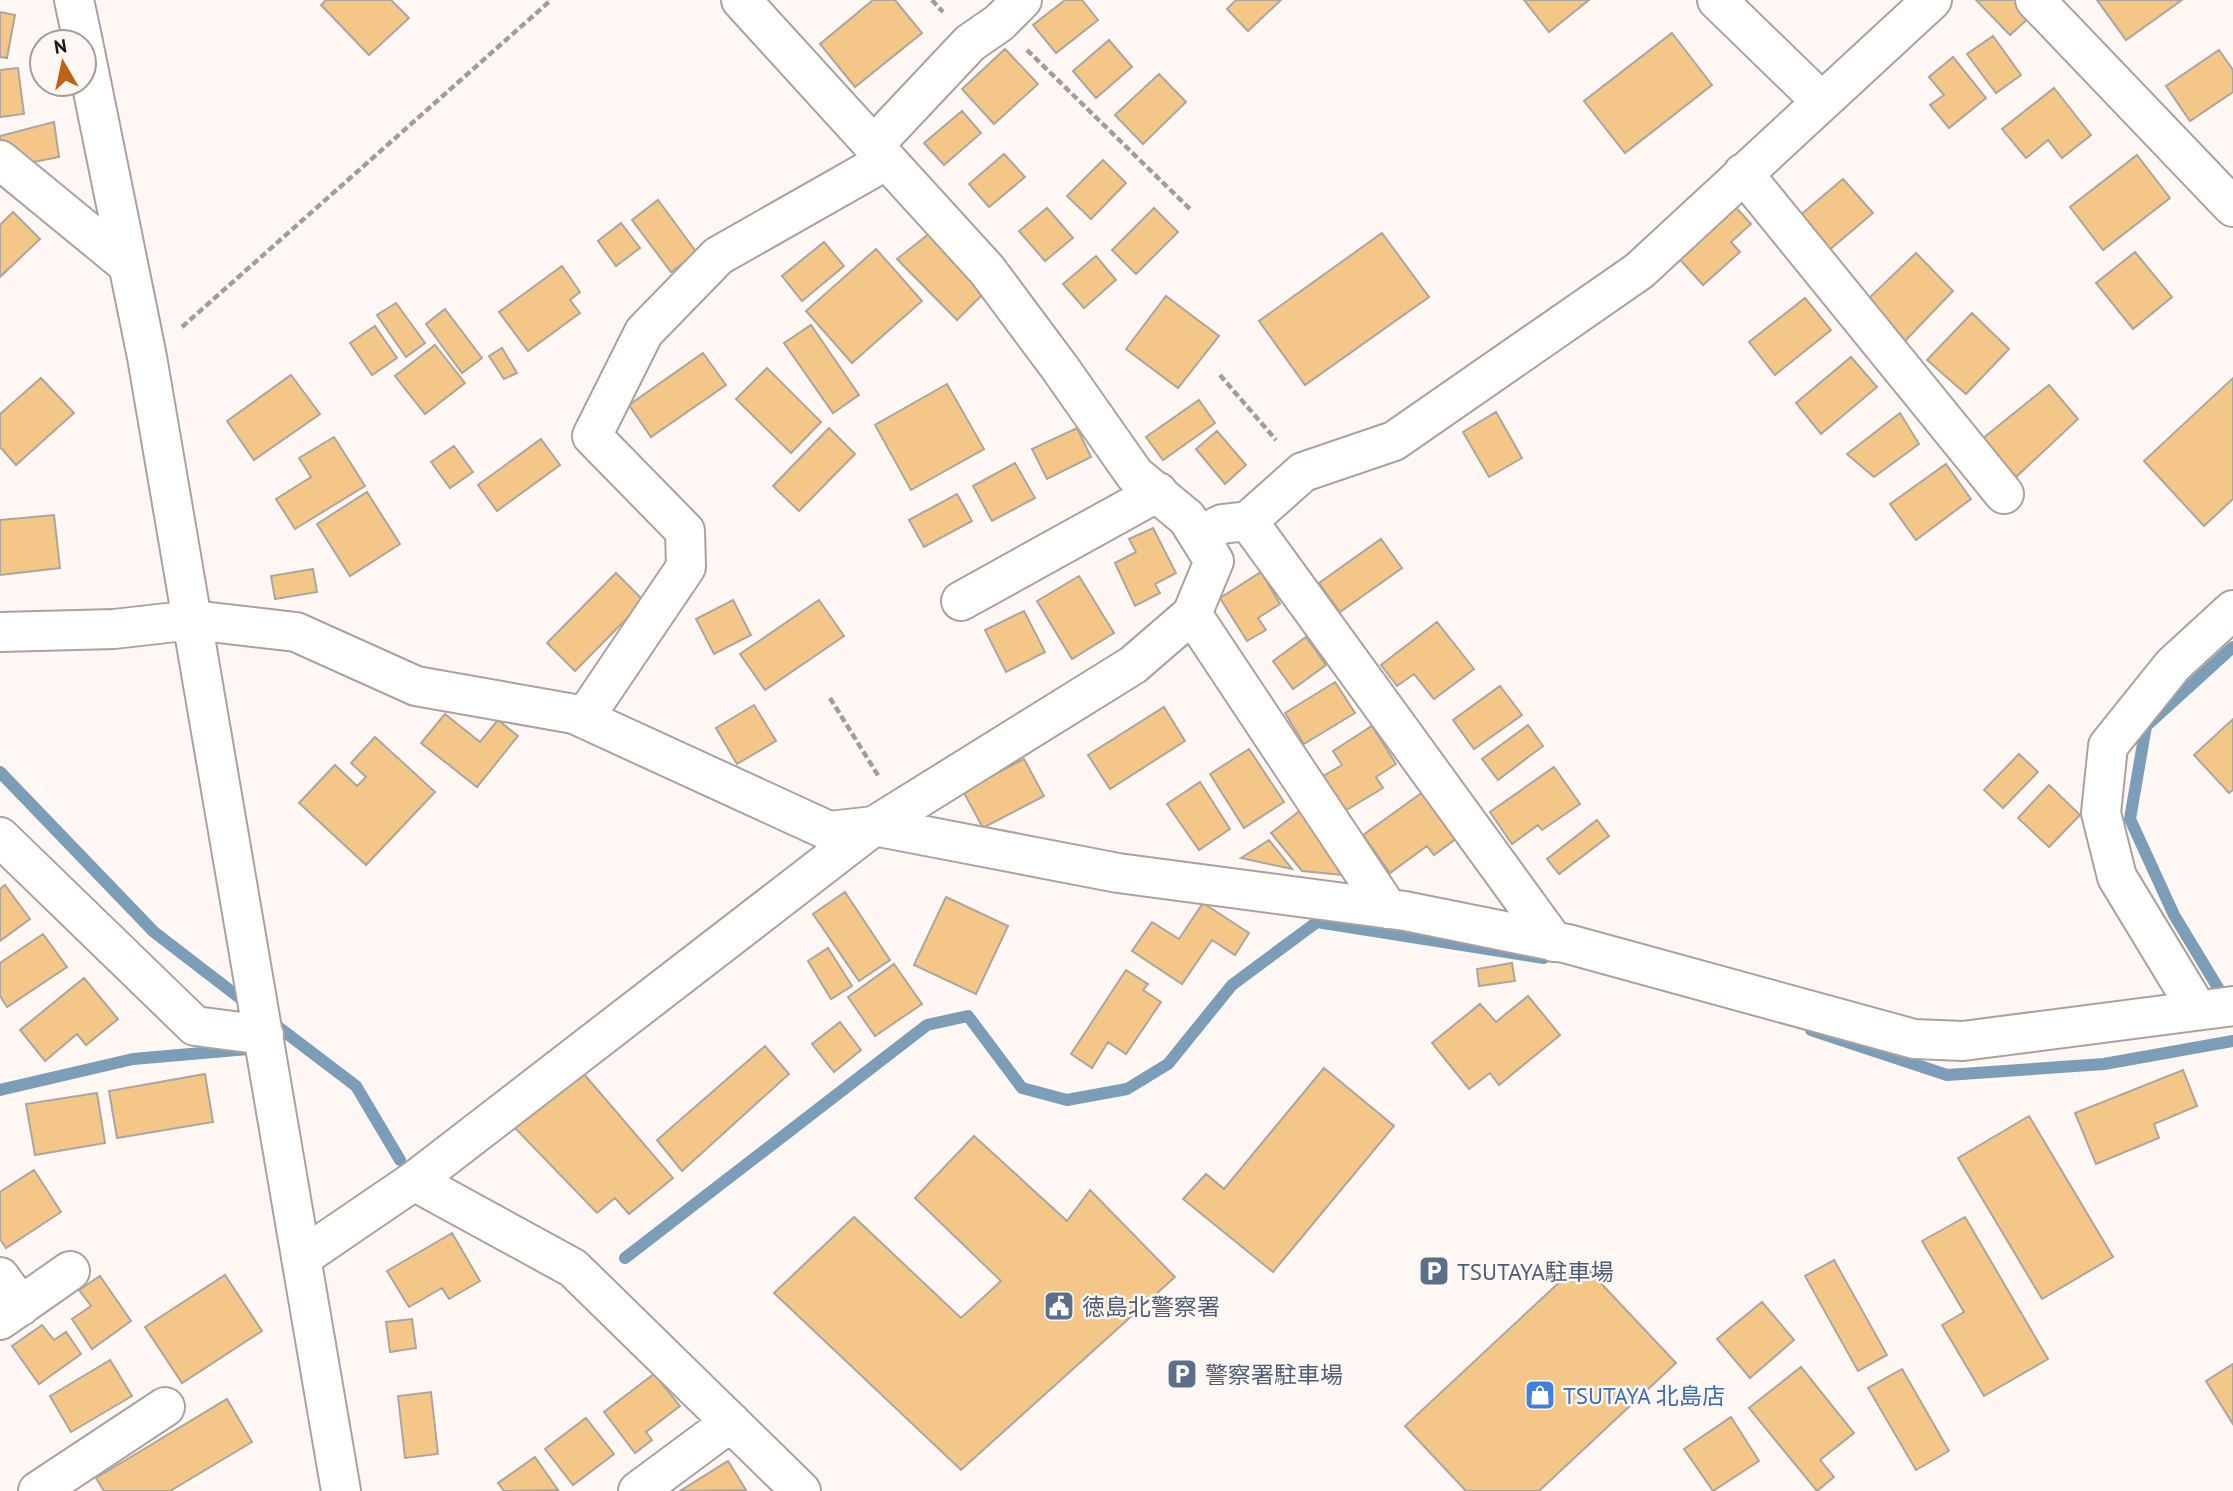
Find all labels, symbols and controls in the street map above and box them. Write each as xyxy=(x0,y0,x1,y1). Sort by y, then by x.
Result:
north arrow xyxy=(28,28,98,98)
text: N xyxy=(52,33,68,59)
parking icon: TSUTAYA駐車場 xyxy=(1417,1254,1451,1288)
place label: TSUTAYA駐車場 xyxy=(1457,1257,1614,1286)
public building icon: 徳島北警察署 xyxy=(1042,1289,1076,1323)
place label: 徳島北警察署 xyxy=(1082,1292,1220,1321)
parking icon: 警察署駐車場 xyxy=(1165,1357,1199,1391)
place label: 警察署駐車場 xyxy=(1205,1360,1343,1389)
shop icon: TSUTAYA 北島店 xyxy=(1523,1378,1557,1412)
place label: TSUTAYA 北島店 xyxy=(1563,1381,1725,1410)

